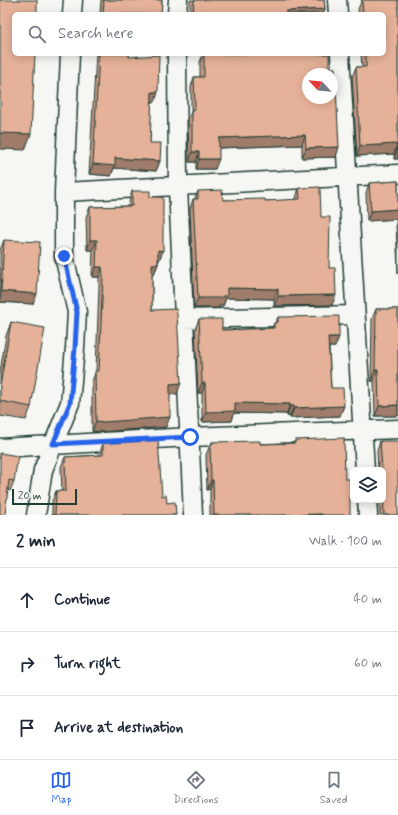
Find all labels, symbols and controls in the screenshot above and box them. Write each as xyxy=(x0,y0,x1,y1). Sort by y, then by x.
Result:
search box xyxy=(12,12,386,56)
icon: search xyxy=(26,23,48,45)
text: Search here xyxy=(58,24,134,44)
north arrow xyxy=(302,68,338,104)
route end xyxy=(55,247,73,265)
route start xyxy=(181,428,199,446)
map controls xyxy=(350,467,386,503)
button: layers xyxy=(350,467,386,503)
scale bar xyxy=(12,487,77,506)
text: 20 m xyxy=(18,489,41,503)
text: 2 min xyxy=(16,530,56,552)
text: Walk · 100 m xyxy=(309,533,382,550)
icon: ahead xyxy=(16,589,38,611)
text: Continue xyxy=(54,590,110,610)
text: 40 m xyxy=(353,591,382,608)
icon: right xyxy=(16,653,38,675)
text: Turn right xyxy=(54,654,121,674)
text: 60 m xyxy=(354,655,382,672)
icon: arrive xyxy=(16,717,38,739)
text: Arrive at destination xyxy=(54,718,183,738)
tab: Map xyxy=(50,769,72,807)
tab: Directions xyxy=(173,769,219,807)
tab: Saved xyxy=(320,769,347,807)

